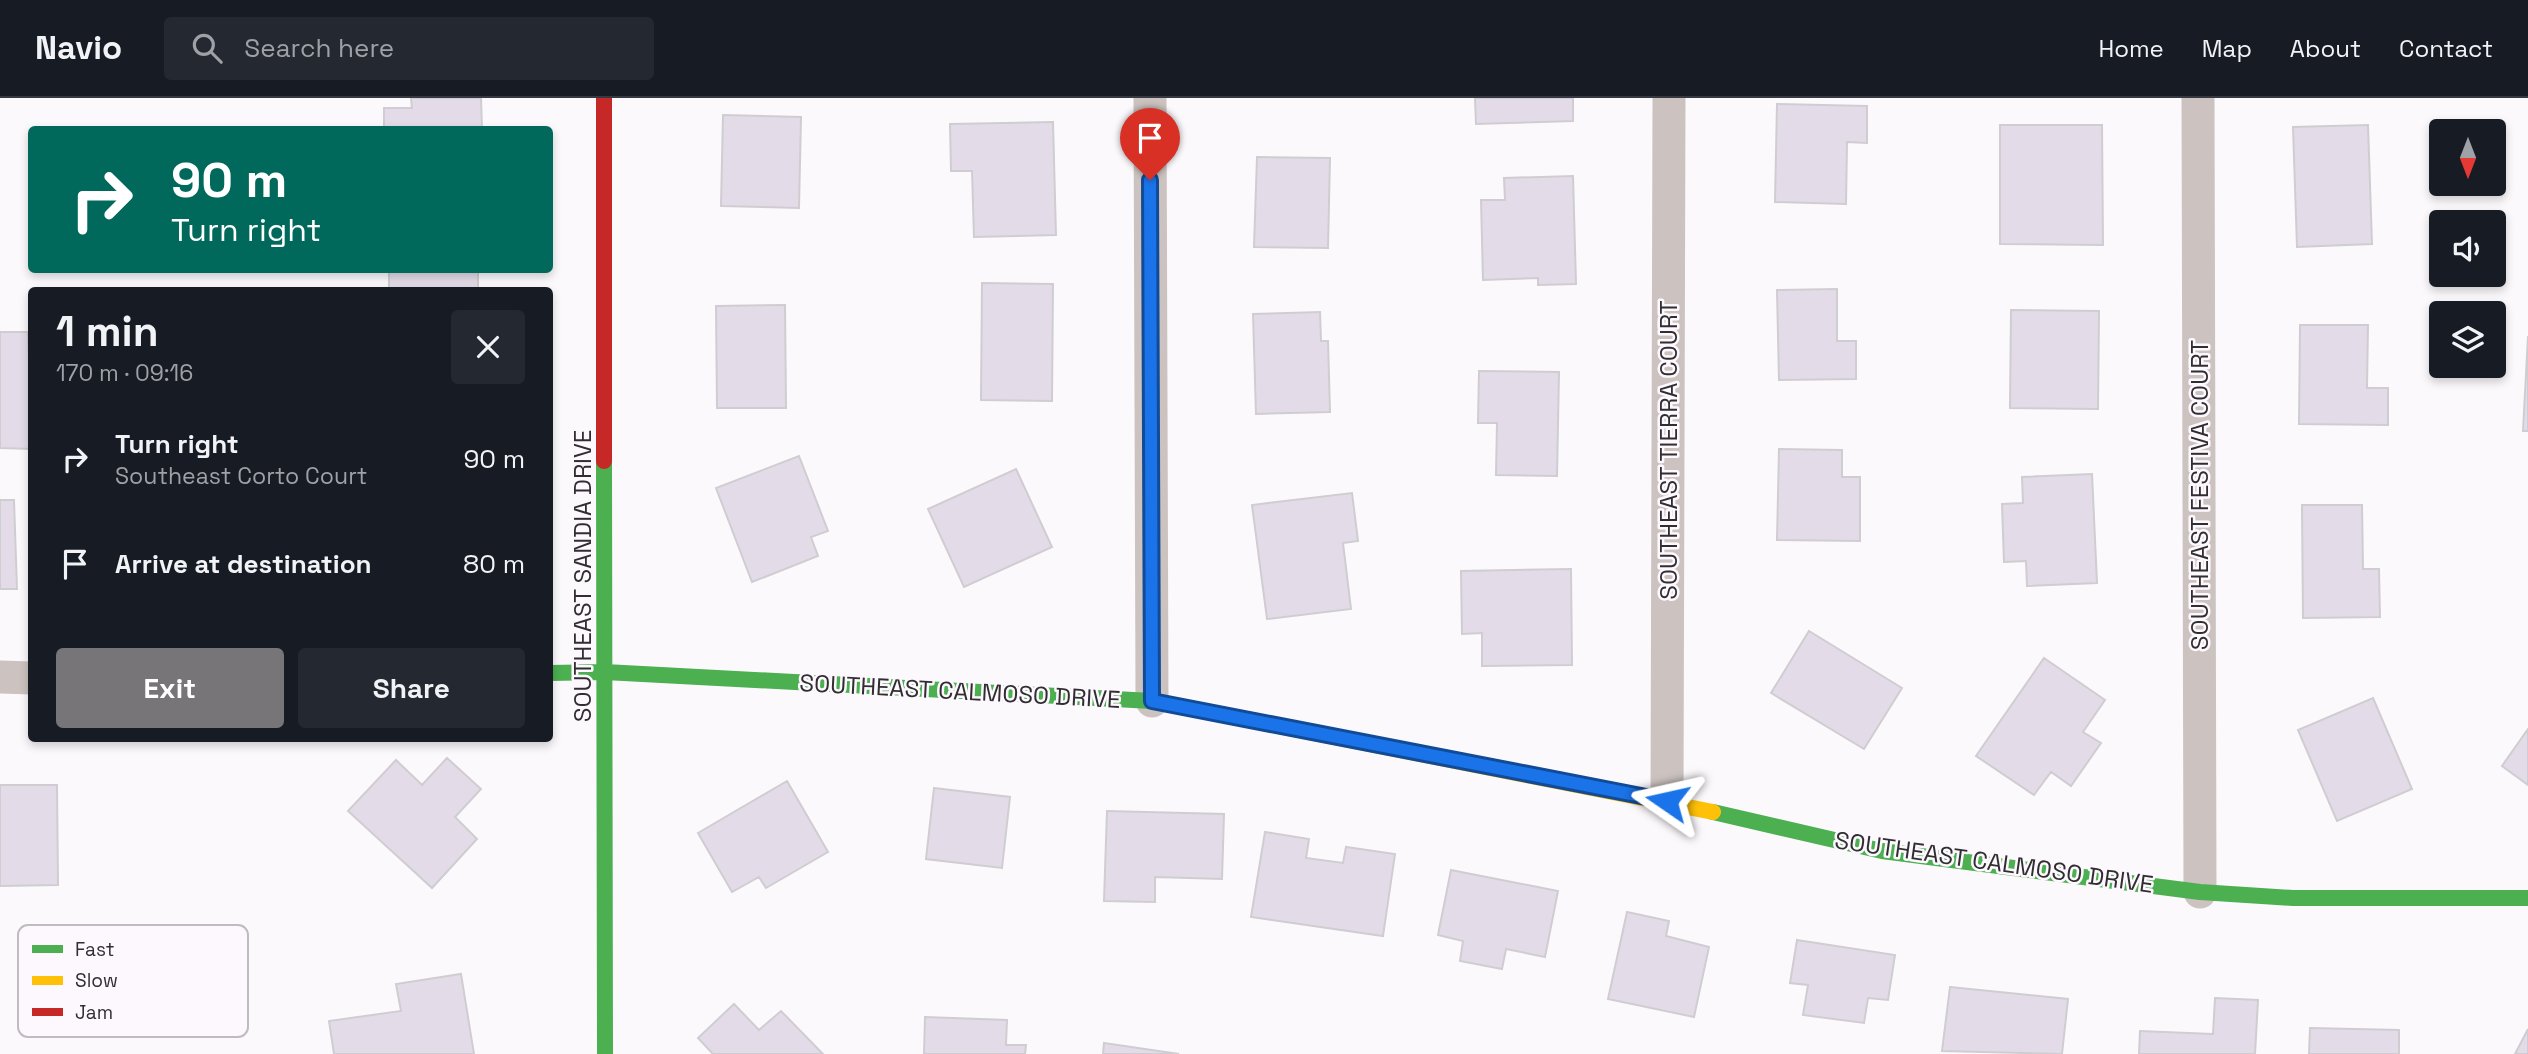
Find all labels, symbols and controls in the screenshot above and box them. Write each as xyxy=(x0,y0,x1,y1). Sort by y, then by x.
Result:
search box xyxy=(164,17,654,80)
text: Navio xyxy=(35,27,122,69)
icon: search xyxy=(188,29,226,67)
text: Search here xyxy=(244,31,394,65)
text: Home xyxy=(2098,33,2164,64)
text: Map xyxy=(2202,33,2252,64)
text: About xyxy=(2290,33,2361,64)
text: Contact xyxy=(2399,33,2493,64)
pin xyxy=(1120,108,1180,180)
icon: arrive xyxy=(1131,119,1169,157)
north arrow xyxy=(2429,119,2506,196)
map controls xyxy=(2429,119,2506,378)
text: 90 m xyxy=(171,149,287,211)
icon: right xyxy=(56,154,147,245)
text: Turn right xyxy=(171,210,321,250)
button: sound xyxy=(2429,210,2506,287)
street label: SOUTHEAST TIERRA COURT xyxy=(1653,300,1684,600)
button: layers xyxy=(2429,301,2506,378)
text: 1 min xyxy=(56,305,159,358)
button: close xyxy=(451,310,525,384)
street label: SOUTHEAST FESTIVA COURT xyxy=(2184,340,2215,650)
text: 170 m · 09:16 xyxy=(56,358,193,388)
text: Turn right xyxy=(115,427,239,461)
street label: SOUTHEAST SANDIA DRIVE xyxy=(567,430,598,722)
icon: right xyxy=(56,440,94,478)
text: 90 m xyxy=(463,442,525,476)
text: Southeast Corto Court xyxy=(115,461,367,491)
icon: arrive xyxy=(56,545,94,583)
text: Arrive at destination xyxy=(115,547,372,581)
text: 80 m xyxy=(463,547,525,581)
button: Exit xyxy=(56,648,284,728)
button: Share xyxy=(298,648,525,728)
street label: SOUTHEAST CALMOSO DRIVE xyxy=(799,667,1121,715)
position arrow xyxy=(1630,764,1704,838)
street label: SOUTHEAST CALMOSO DRIVE xyxy=(1833,824,2155,900)
legend xyxy=(18,925,248,1037)
text: Fast xyxy=(75,937,115,962)
text: Slow xyxy=(75,968,118,993)
text: Jam xyxy=(75,1000,113,1025)

